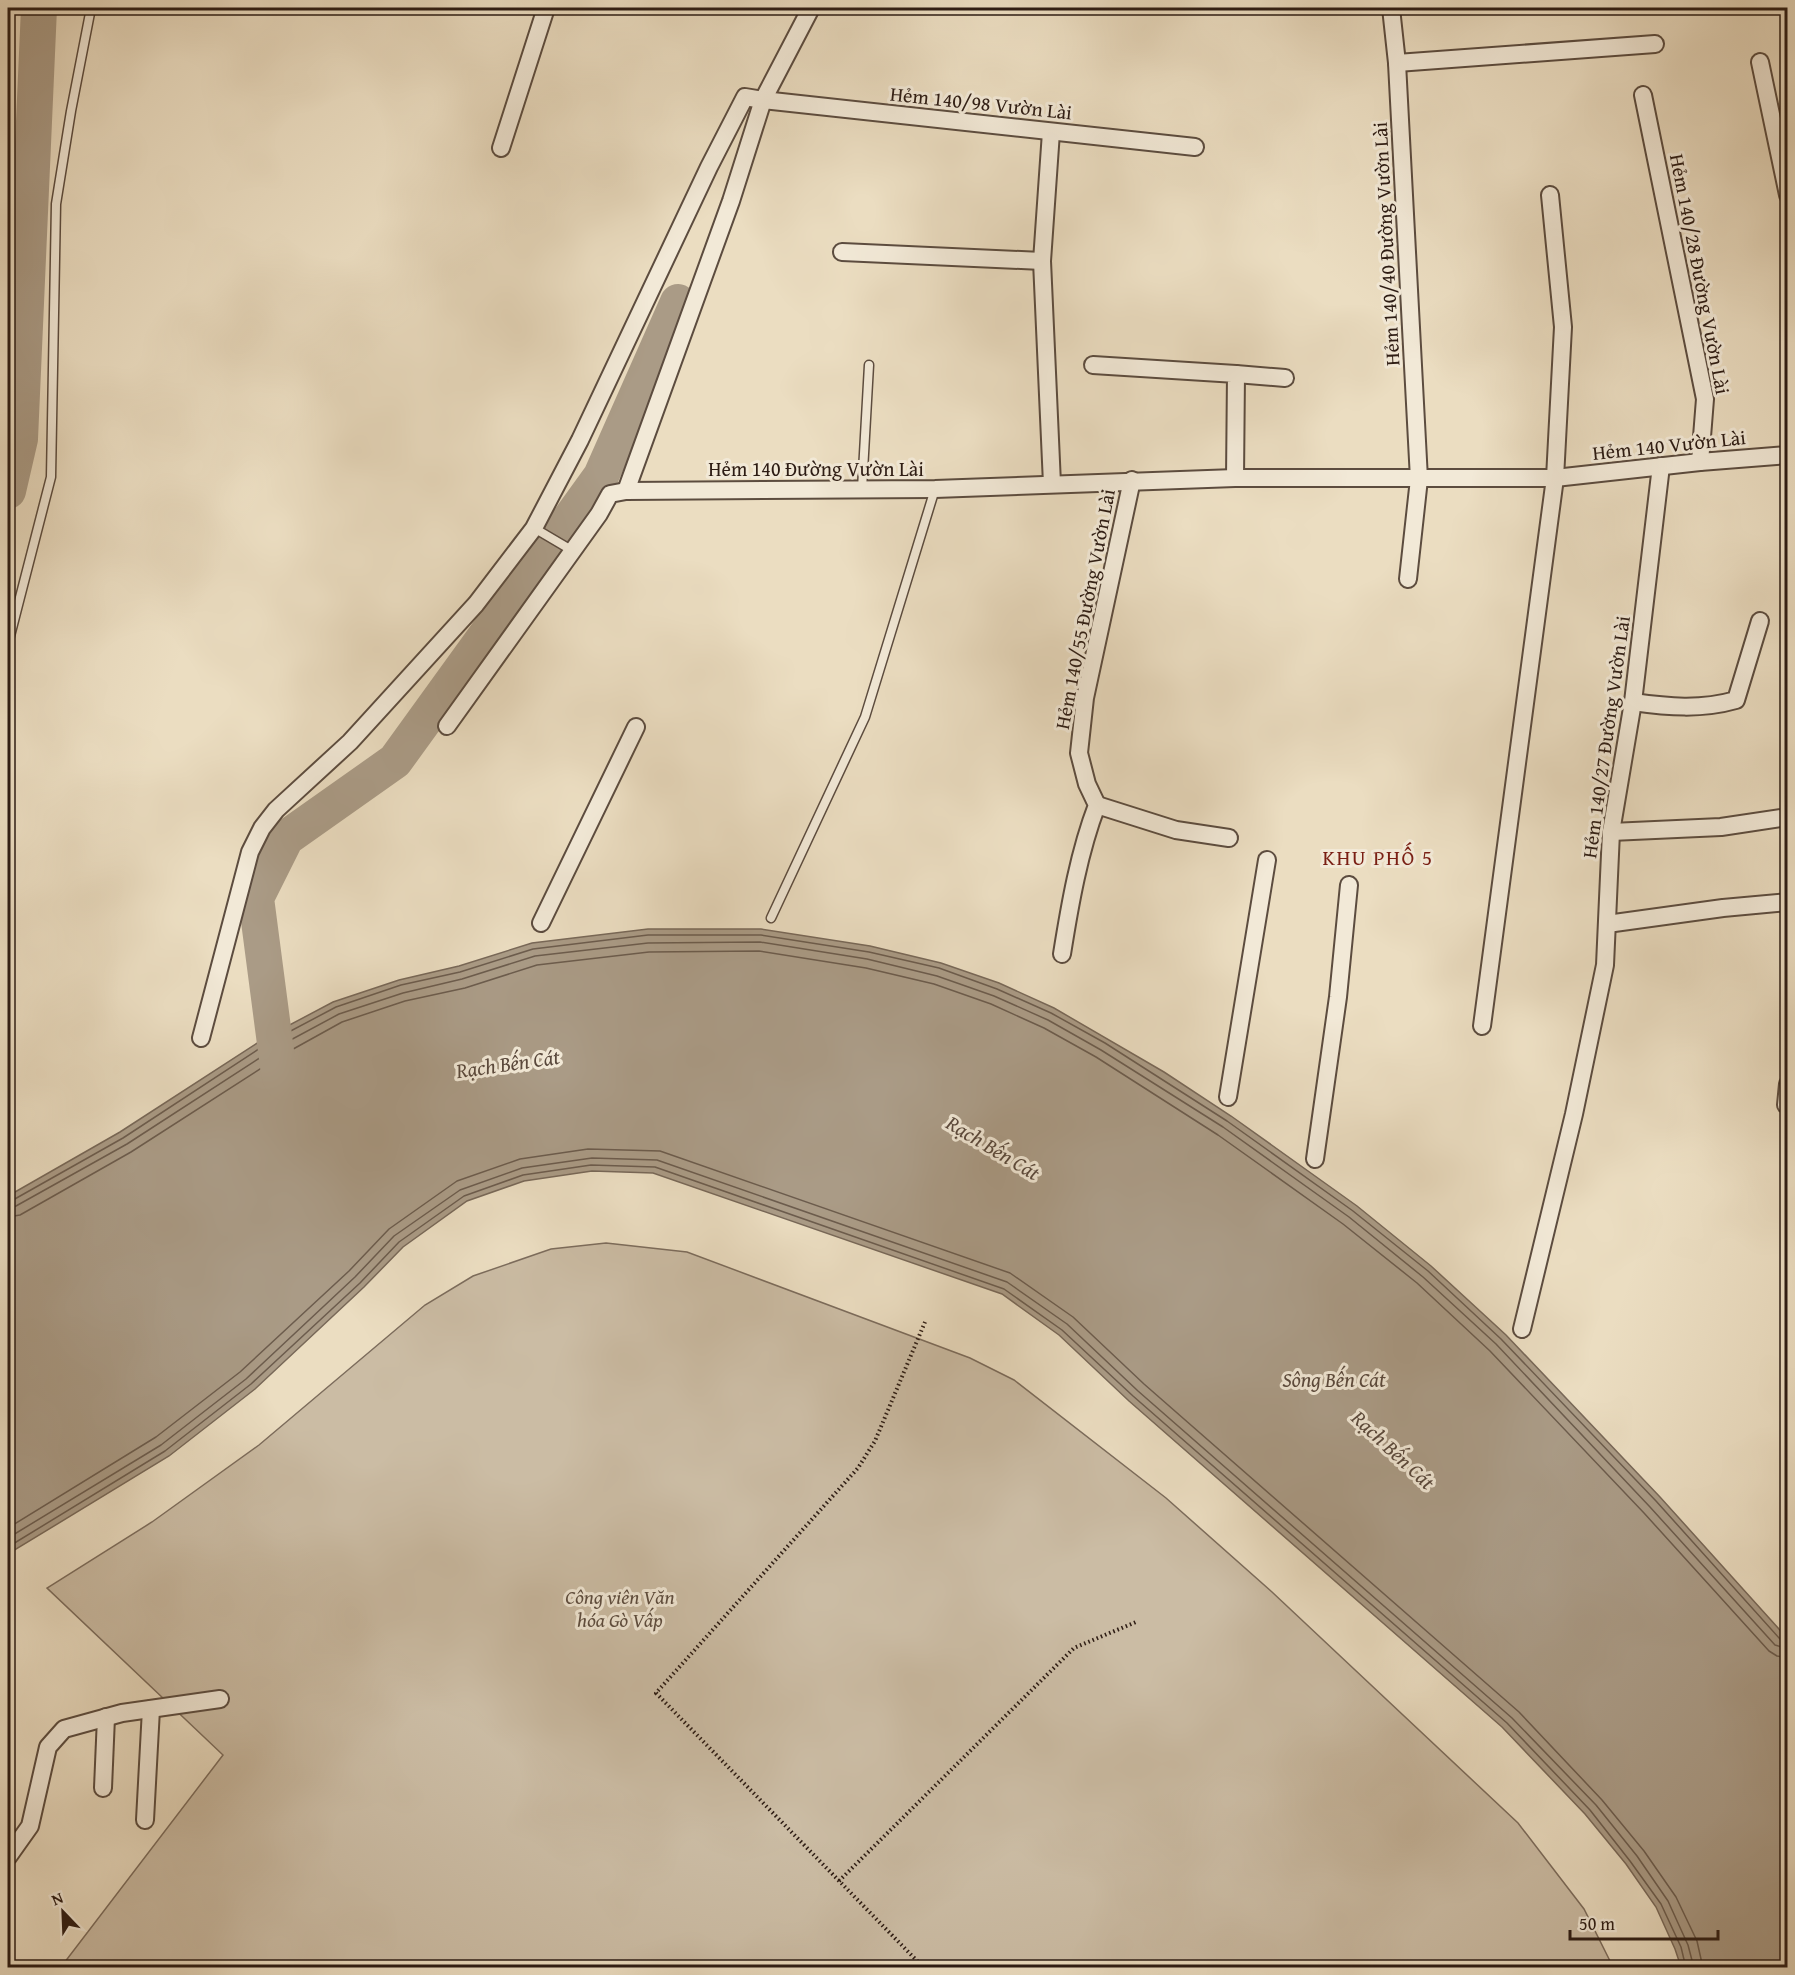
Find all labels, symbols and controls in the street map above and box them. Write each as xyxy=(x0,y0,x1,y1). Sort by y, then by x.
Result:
street label: Hẻm 140/98 Vườn Lài xyxy=(889,79,1074,127)
street label: Hẻm 140/40 Đường Vườn Lài xyxy=(1365,121,1406,367)
street label: Hẻm 140/28 Đường Vườn Lài xyxy=(1663,151,1738,397)
street label: Hẻm 140 Vườn Lài xyxy=(1591,422,1747,467)
street label: Hẻm 140 Đường Vườn Lài xyxy=(708,454,924,483)
street label: Hẻm 140/55 Đường Vườn Lài xyxy=(1047,486,1122,732)
street label: Hẻm 140/27 Đường Vườn Lài xyxy=(1574,614,1637,860)
district label: KHU PHỐ 5 xyxy=(1322,842,1434,873)
water label: Rạch Bến Cát xyxy=(453,1041,562,1086)
water label: Rạch Bến Cát xyxy=(940,1107,1046,1188)
water label: Sông Bến Cát xyxy=(1282,1364,1386,1395)
water label: Rạch Bến Cát xyxy=(1344,1402,1442,1497)
park label: Công viên Văn hóa Gò Vấp xyxy=(565,1582,675,1634)
north arrow xyxy=(33,1882,93,1942)
text: N xyxy=(48,1885,67,1911)
scale bar xyxy=(1570,1903,1718,1941)
text: 50 m xyxy=(1579,1910,1615,1937)

